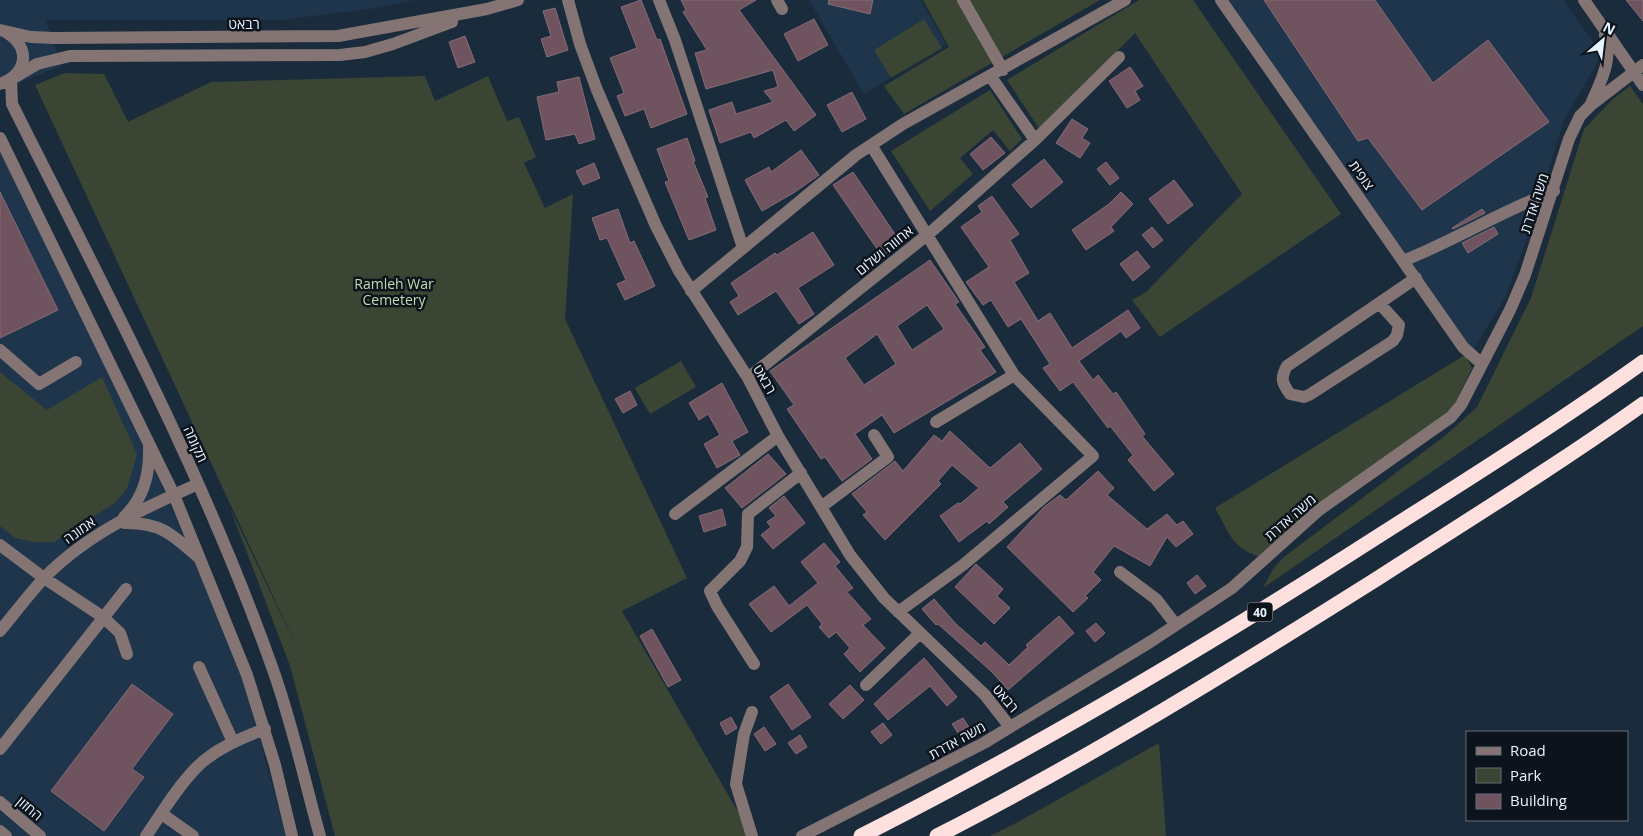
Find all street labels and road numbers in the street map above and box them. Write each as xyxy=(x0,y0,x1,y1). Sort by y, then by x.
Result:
street label: רבאט xyxy=(228,14,260,33)
street label: צופית xyxy=(1345,156,1379,194)
street label: משה אדרת xyxy=(1515,170,1553,236)
street label: אחווה ושלום xyxy=(851,221,917,279)
street label: רבאט xyxy=(749,361,781,397)
street label: תקומה xyxy=(179,423,213,465)
street label: משה אדרת xyxy=(1260,489,1320,545)
street label: אמונה xyxy=(59,512,99,548)
road number: 40 xyxy=(1248,602,1272,622)
street label: רבאט xyxy=(989,680,1023,716)
street label: משה אדרת xyxy=(925,717,989,763)
street label: החזון xyxy=(13,792,47,824)

